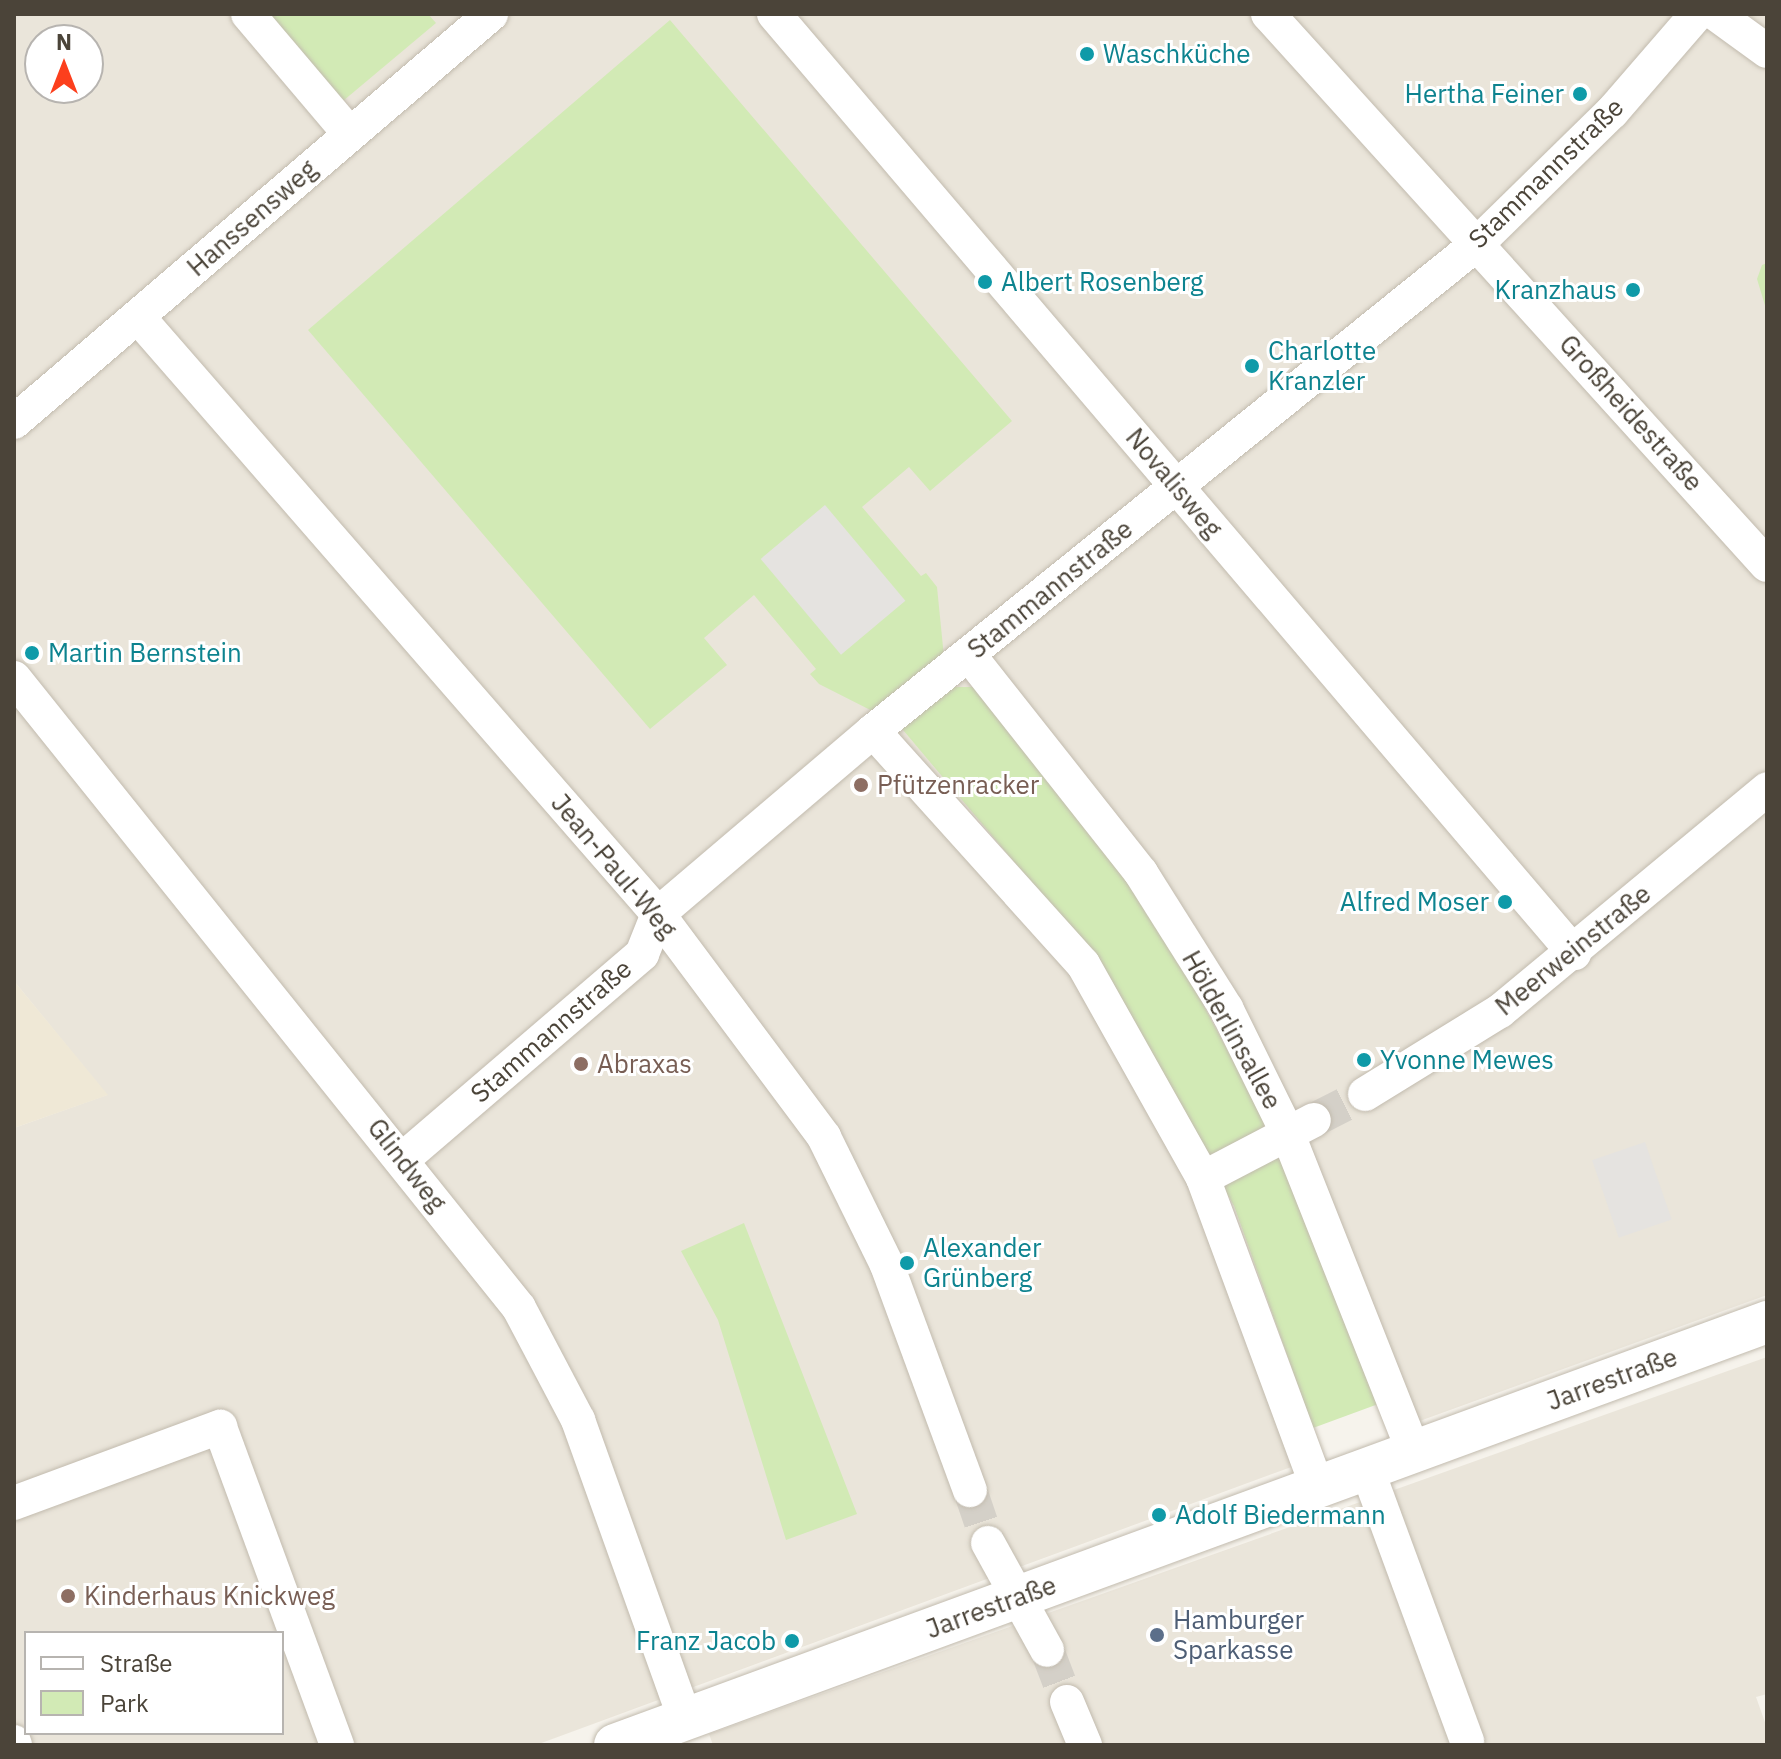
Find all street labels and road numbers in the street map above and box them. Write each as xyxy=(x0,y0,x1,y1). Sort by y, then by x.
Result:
street label: Stammannstraße xyxy=(1462,91,1630,255)
street label: Hanssensweg xyxy=(181,153,323,283)
street label: Großheidestraße xyxy=(1553,329,1709,497)
street label: Novalisweg xyxy=(1119,422,1229,544)
street label: Stammannstraße xyxy=(961,513,1139,665)
street label: Jean-Paul-Weg xyxy=(545,788,683,944)
street label: Meerweinstraße xyxy=(1489,878,1657,1022)
street label: Hölderlinsallee xyxy=(1176,945,1288,1115)
street label: Stammannstraße xyxy=(464,953,638,1109)
street label: Glindweg xyxy=(361,1112,453,1218)
street label: Jarrestraße xyxy=(1543,1341,1681,1417)
street label: Jarrestraße xyxy=(922,1569,1060,1645)

